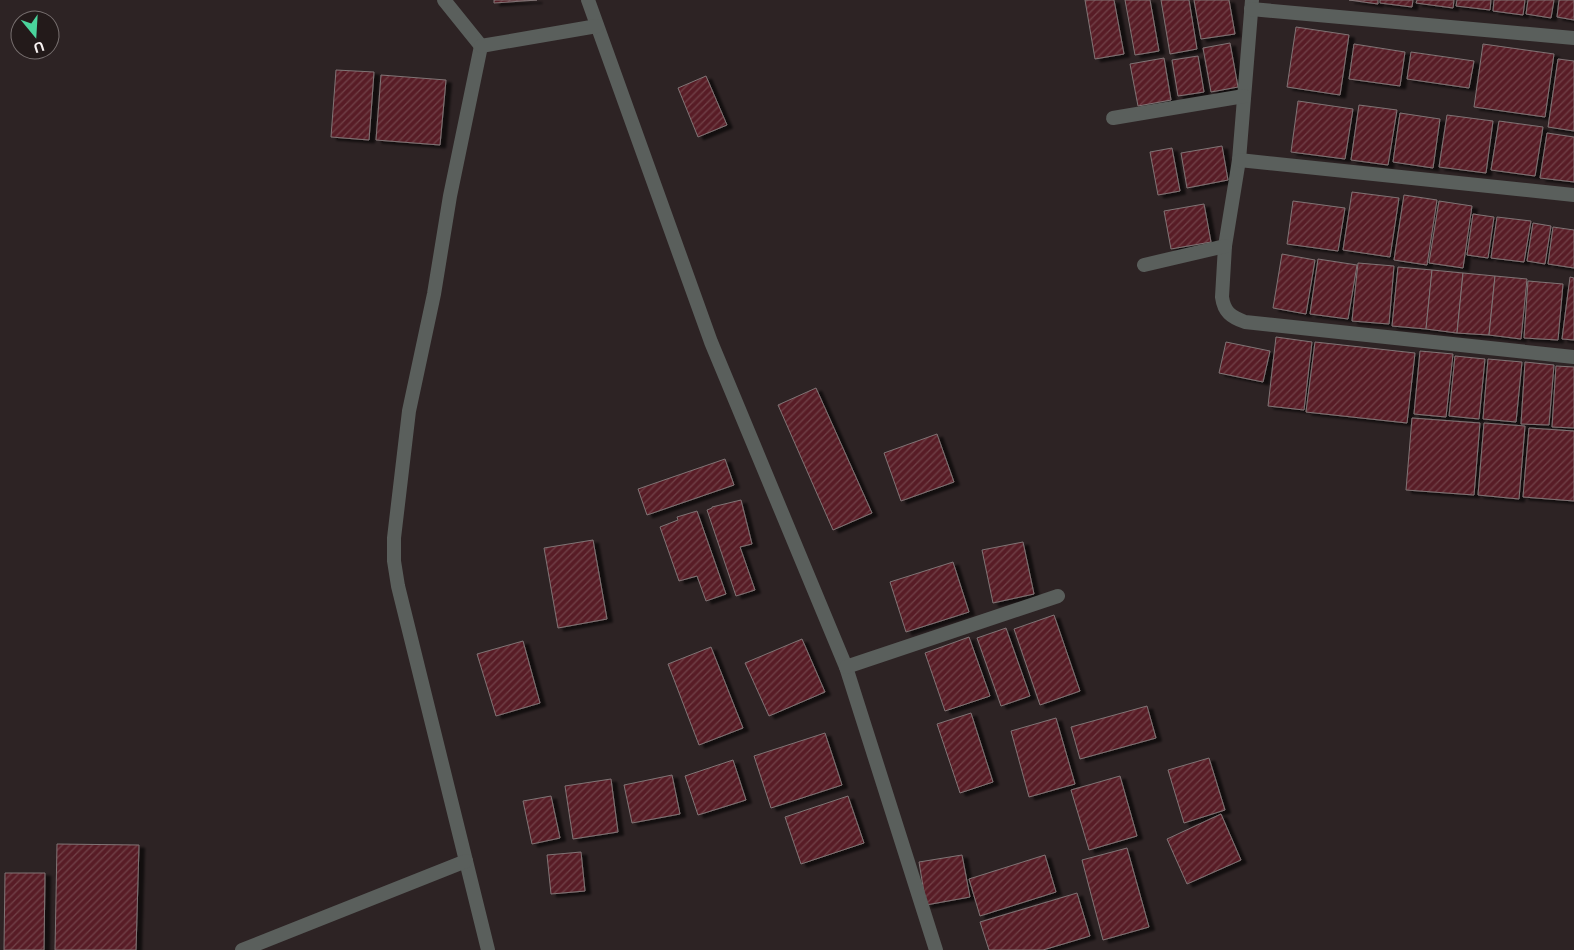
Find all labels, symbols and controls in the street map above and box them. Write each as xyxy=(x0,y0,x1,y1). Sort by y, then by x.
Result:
north arrow xyxy=(10,10,60,60)
text: U xyxy=(32,38,46,57)

